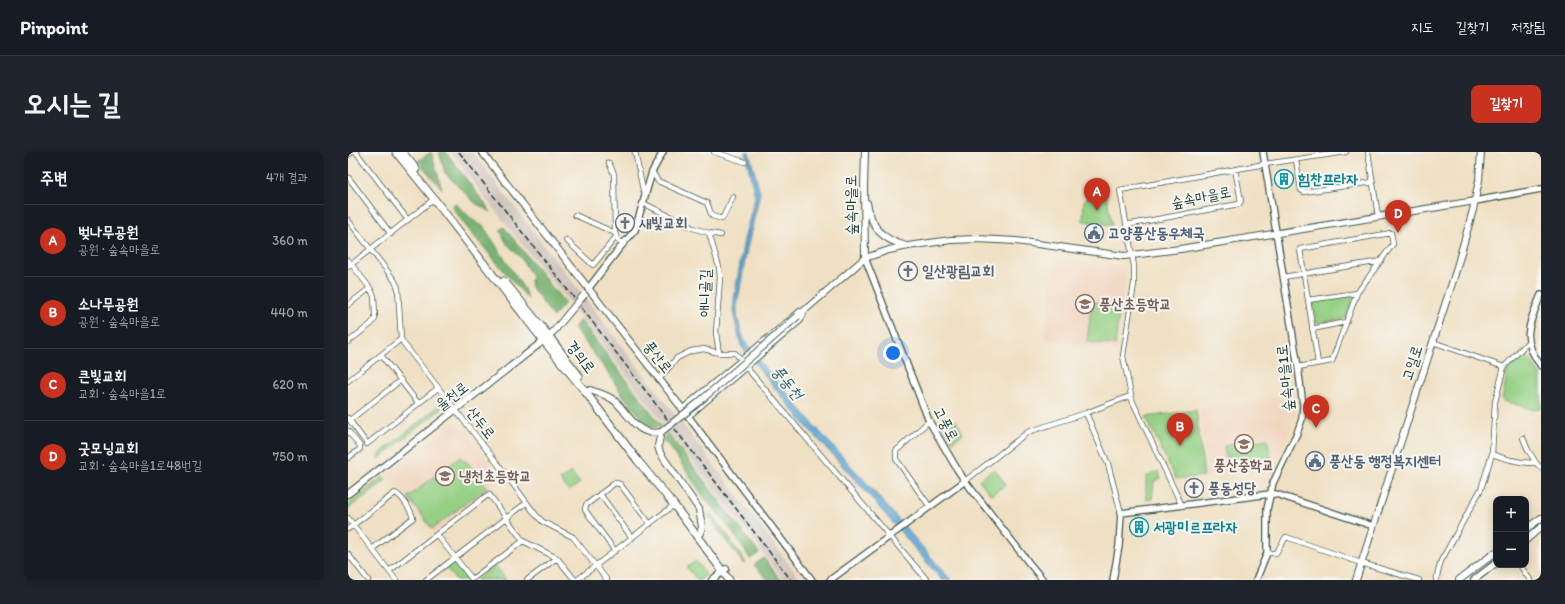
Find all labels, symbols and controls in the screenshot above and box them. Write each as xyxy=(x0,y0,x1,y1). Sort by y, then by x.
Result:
text: Pinpoint xyxy=(20,16,88,39)
text: 지도 xyxy=(1411,19,1433,36)
text: 길찾기 xyxy=(1455,19,1489,36)
text: 저장됨 xyxy=(1511,19,1545,36)
button: 길찾기 xyxy=(1471,85,1541,123)
text: 오시는 길 xyxy=(24,86,120,120)
text: 주변 xyxy=(40,168,67,188)
building icon: 힘찬프라자 xyxy=(1273,168,1295,190)
text: 4개 결과 xyxy=(266,170,308,185)
place label: 힘찬프라자 xyxy=(1298,170,1358,188)
street label: 숲속마을로 xyxy=(842,175,860,235)
pin: A xyxy=(1084,178,1110,211)
street label: 숲속마을로 xyxy=(1170,182,1232,212)
pin: D xyxy=(1385,200,1411,233)
church icon: 새빛교회 xyxy=(614,212,636,234)
place label: 새빛교회 xyxy=(638,214,687,232)
public building icon: 고양풍산동우체국 xyxy=(1083,222,1105,244)
text: 벚나무공원 xyxy=(78,223,138,241)
place label: 고양풍산동우체국 xyxy=(1108,224,1205,242)
text: A xyxy=(49,233,57,248)
text: 360 m xyxy=(272,233,308,248)
text: 공원 · 숲속마을로 xyxy=(78,242,160,257)
church icon: 일산광림교회 xyxy=(897,260,919,282)
place label: 일산광림교회 xyxy=(922,262,994,280)
street label: 애니골길 xyxy=(696,269,714,317)
school or university icon: 풍산초등학교 xyxy=(1074,293,1096,315)
text: 소나무공원 xyxy=(78,295,138,313)
place label: 풍산초등학교 xyxy=(1099,295,1171,313)
text: B xyxy=(49,305,57,320)
text: 440 m xyxy=(271,305,308,320)
text: 공원 · 숲속마을로 xyxy=(78,314,160,329)
street label: 경의로 xyxy=(563,337,599,377)
street label: 풍산로 xyxy=(640,337,676,377)
your location xyxy=(883,343,903,363)
street label: 고일로 xyxy=(1398,343,1426,383)
street label: 숲속마을1로 xyxy=(1273,344,1297,412)
water label: 풍동천 xyxy=(768,361,808,405)
text: 큰빛교회 xyxy=(78,367,126,385)
text: C xyxy=(49,377,57,392)
text: 620 m xyxy=(272,377,308,392)
street label: 율천로 xyxy=(432,378,472,414)
text: 교회 · 숲속마을1로 xyxy=(78,386,166,401)
pin: C xyxy=(1303,395,1329,428)
street label: 산두로 xyxy=(463,403,499,443)
street label: 고풍로 xyxy=(930,404,962,444)
pin: B xyxy=(1167,413,1193,446)
school or university icon: 풍산중학교 xyxy=(1233,433,1255,455)
text: 굿모닝교회 xyxy=(78,439,138,457)
text: D xyxy=(49,449,57,464)
text: 750 m xyxy=(273,449,308,464)
public building icon: 풍산동 행정복지센터 xyxy=(1304,450,1326,472)
place label: 풍산동 행정복지센터 xyxy=(1329,452,1441,470)
place label: 풍산중학교 xyxy=(1214,456,1274,474)
text: 교회 · 숲속마을1로48번길 xyxy=(78,458,202,473)
school or university icon: 냉천초등학교 xyxy=(434,465,456,487)
place label: 냉천초등학교 xyxy=(459,467,531,485)
church icon: 풍동성당 xyxy=(1183,477,1205,499)
place label: 풍동성당 xyxy=(1208,479,1256,497)
map controls xyxy=(1493,496,1529,568)
button: + xyxy=(1493,496,1529,532)
building icon: 서광미르프라자 xyxy=(1128,516,1150,538)
place label: 서광미르프라자 xyxy=(1153,518,1238,536)
button: − xyxy=(1493,532,1529,568)

